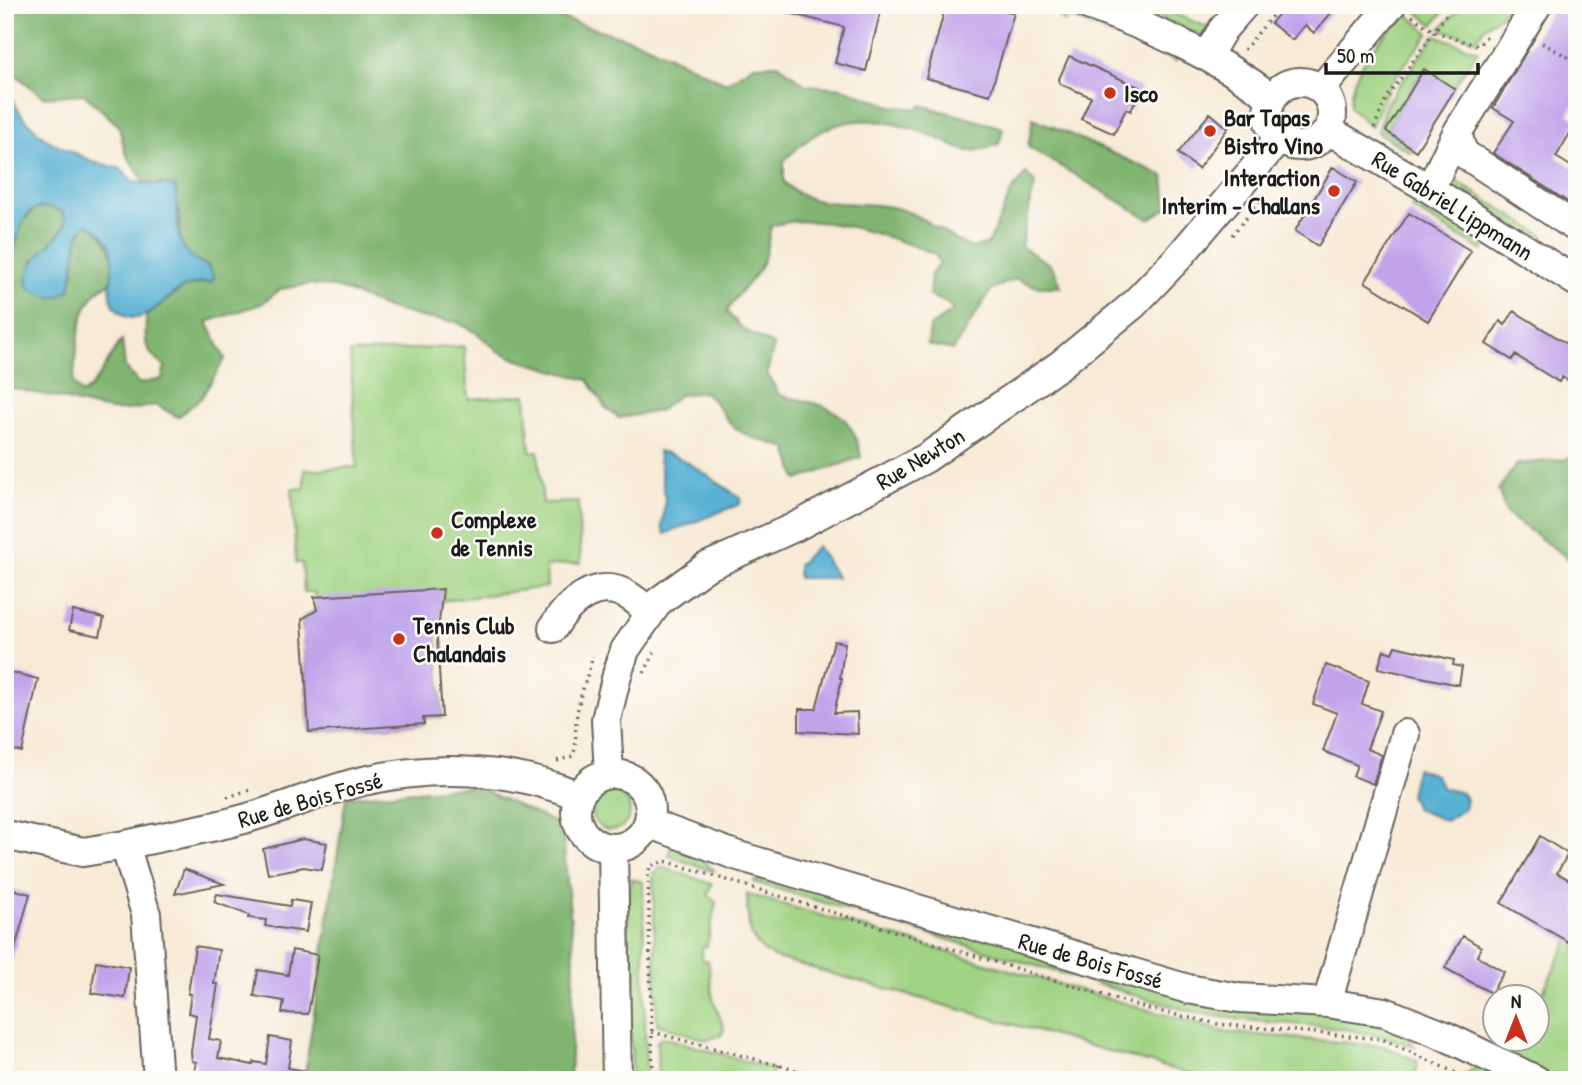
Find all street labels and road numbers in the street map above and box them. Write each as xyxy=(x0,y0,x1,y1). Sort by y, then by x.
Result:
street label: Rue Gabriel Lippmann xyxy=(1366,142,1540,268)
street label: Rue Newton xyxy=(870,419,970,497)
street label: Rue de Bois Fossé xyxy=(234,763,386,835)
street label: Rue de Bois Fossé xyxy=(1015,924,1167,996)

